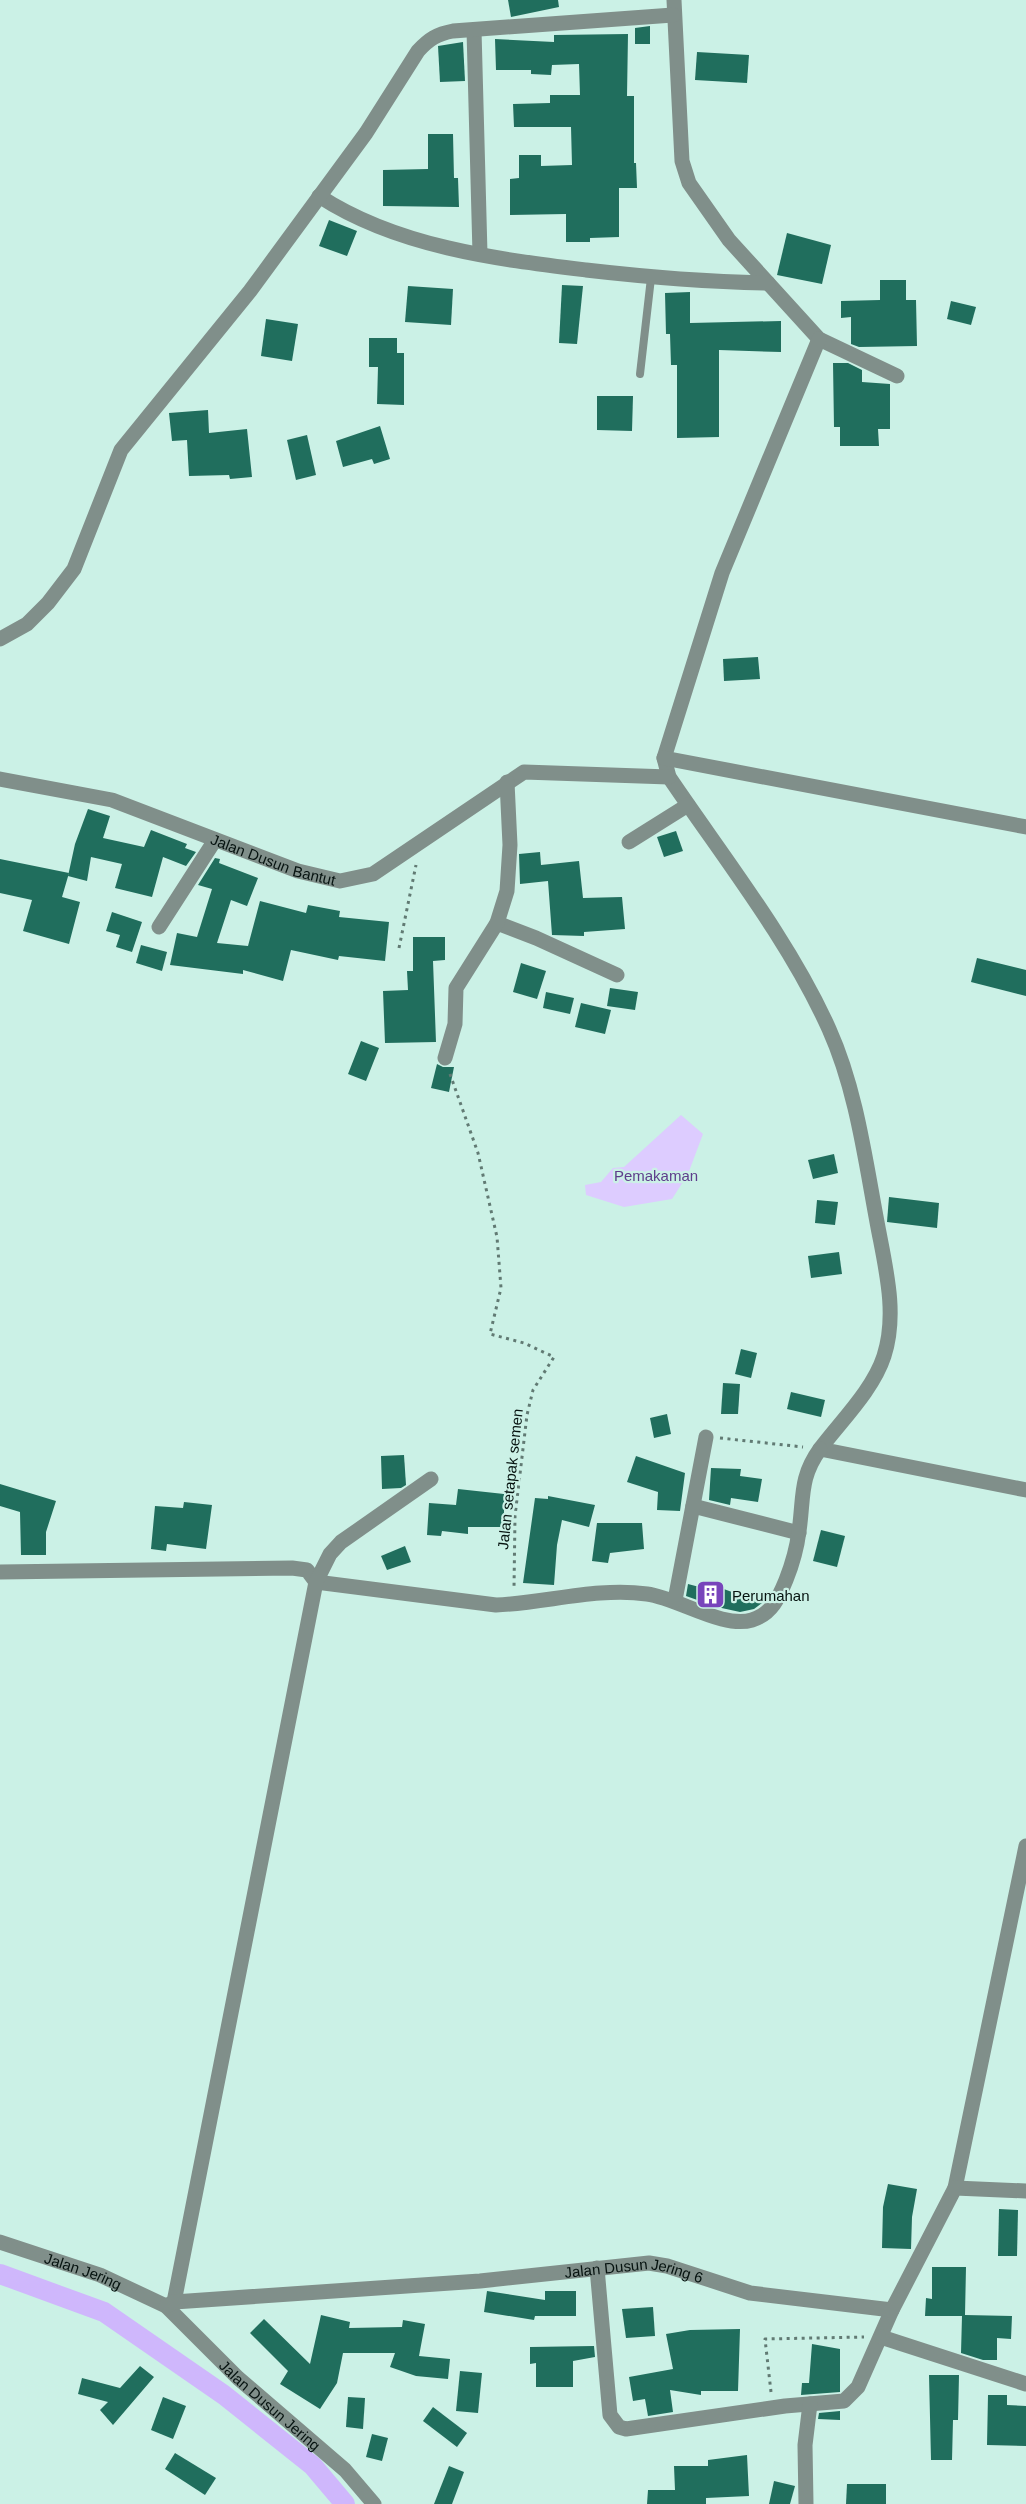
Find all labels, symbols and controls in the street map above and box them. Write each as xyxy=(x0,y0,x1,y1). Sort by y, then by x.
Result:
street label: Jalan Dusun Bantut xyxy=(209,830,338,888)
park label: Pemakaman xyxy=(614,1167,698,1184)
street label: Jalan setapak semen xyxy=(494,1408,526,1550)
building icon: Perumahan xyxy=(695,1579,727,1611)
place label: Perumahan xyxy=(732,1587,810,1604)
street label: Jalan Jering xyxy=(42,2249,125,2293)
street label: Jalan Dusun Jering 6 xyxy=(563,2254,705,2286)
street label: Jalan Dusun Jering xyxy=(216,2356,324,2454)

